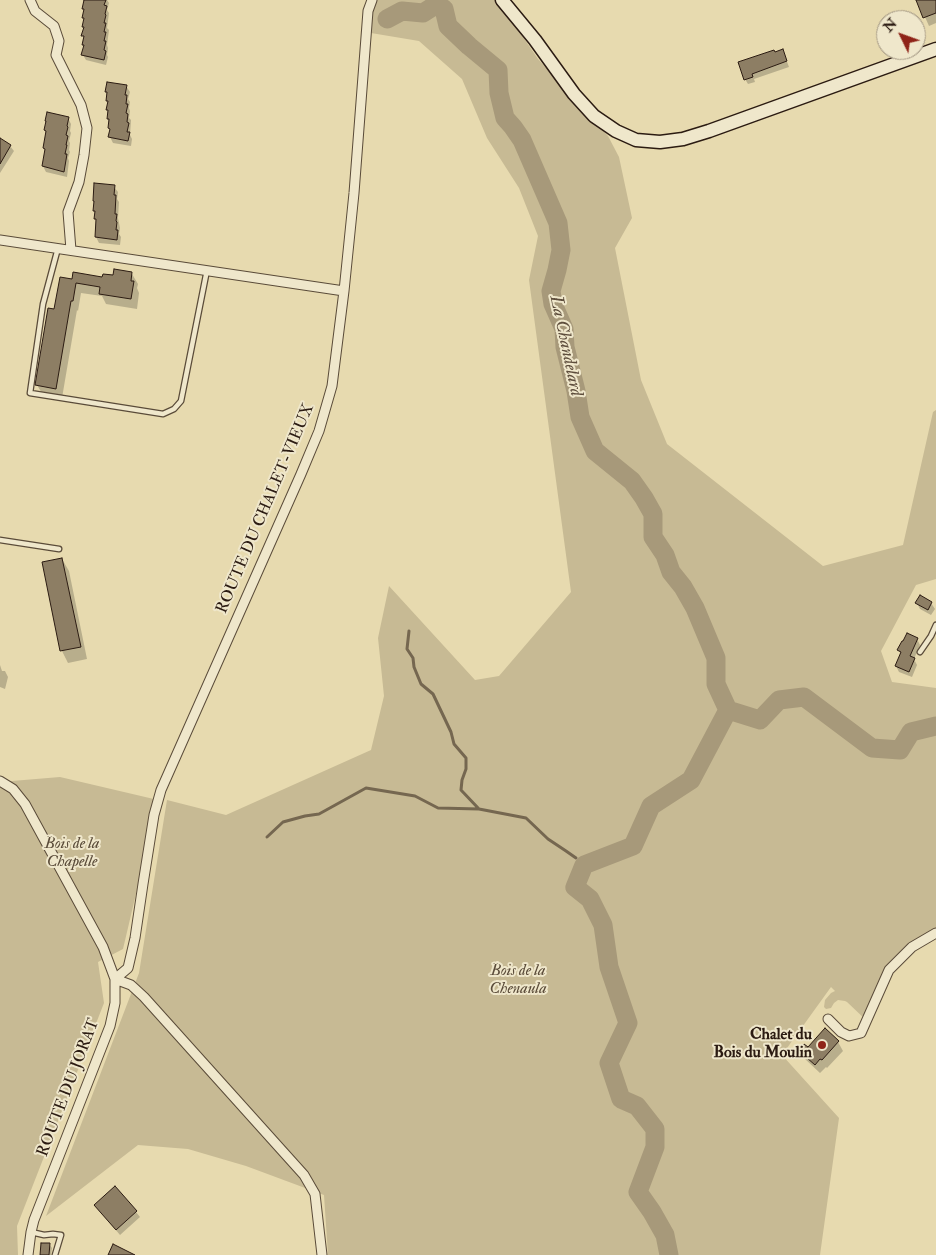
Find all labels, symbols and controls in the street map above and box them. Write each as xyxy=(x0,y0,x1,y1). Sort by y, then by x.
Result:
north arrow xyxy=(876,10,926,60)
text: N xyxy=(880,15,901,36)
water label: La Chandelard xyxy=(544,294,586,398)
street label: ROUTE DU CHALET-VIEUX xyxy=(213,401,319,617)
park label: Bois de la Chapelle xyxy=(44,835,100,873)
park label: Bois de la Chenaula xyxy=(489,962,547,1000)
street label: ROUTE DU JORAT xyxy=(34,1016,104,1160)
place label: Chalet du Bois du Moulin xyxy=(713,1026,812,1064)
marker: Chalet du Bois du Moulin xyxy=(816,1039,828,1051)

